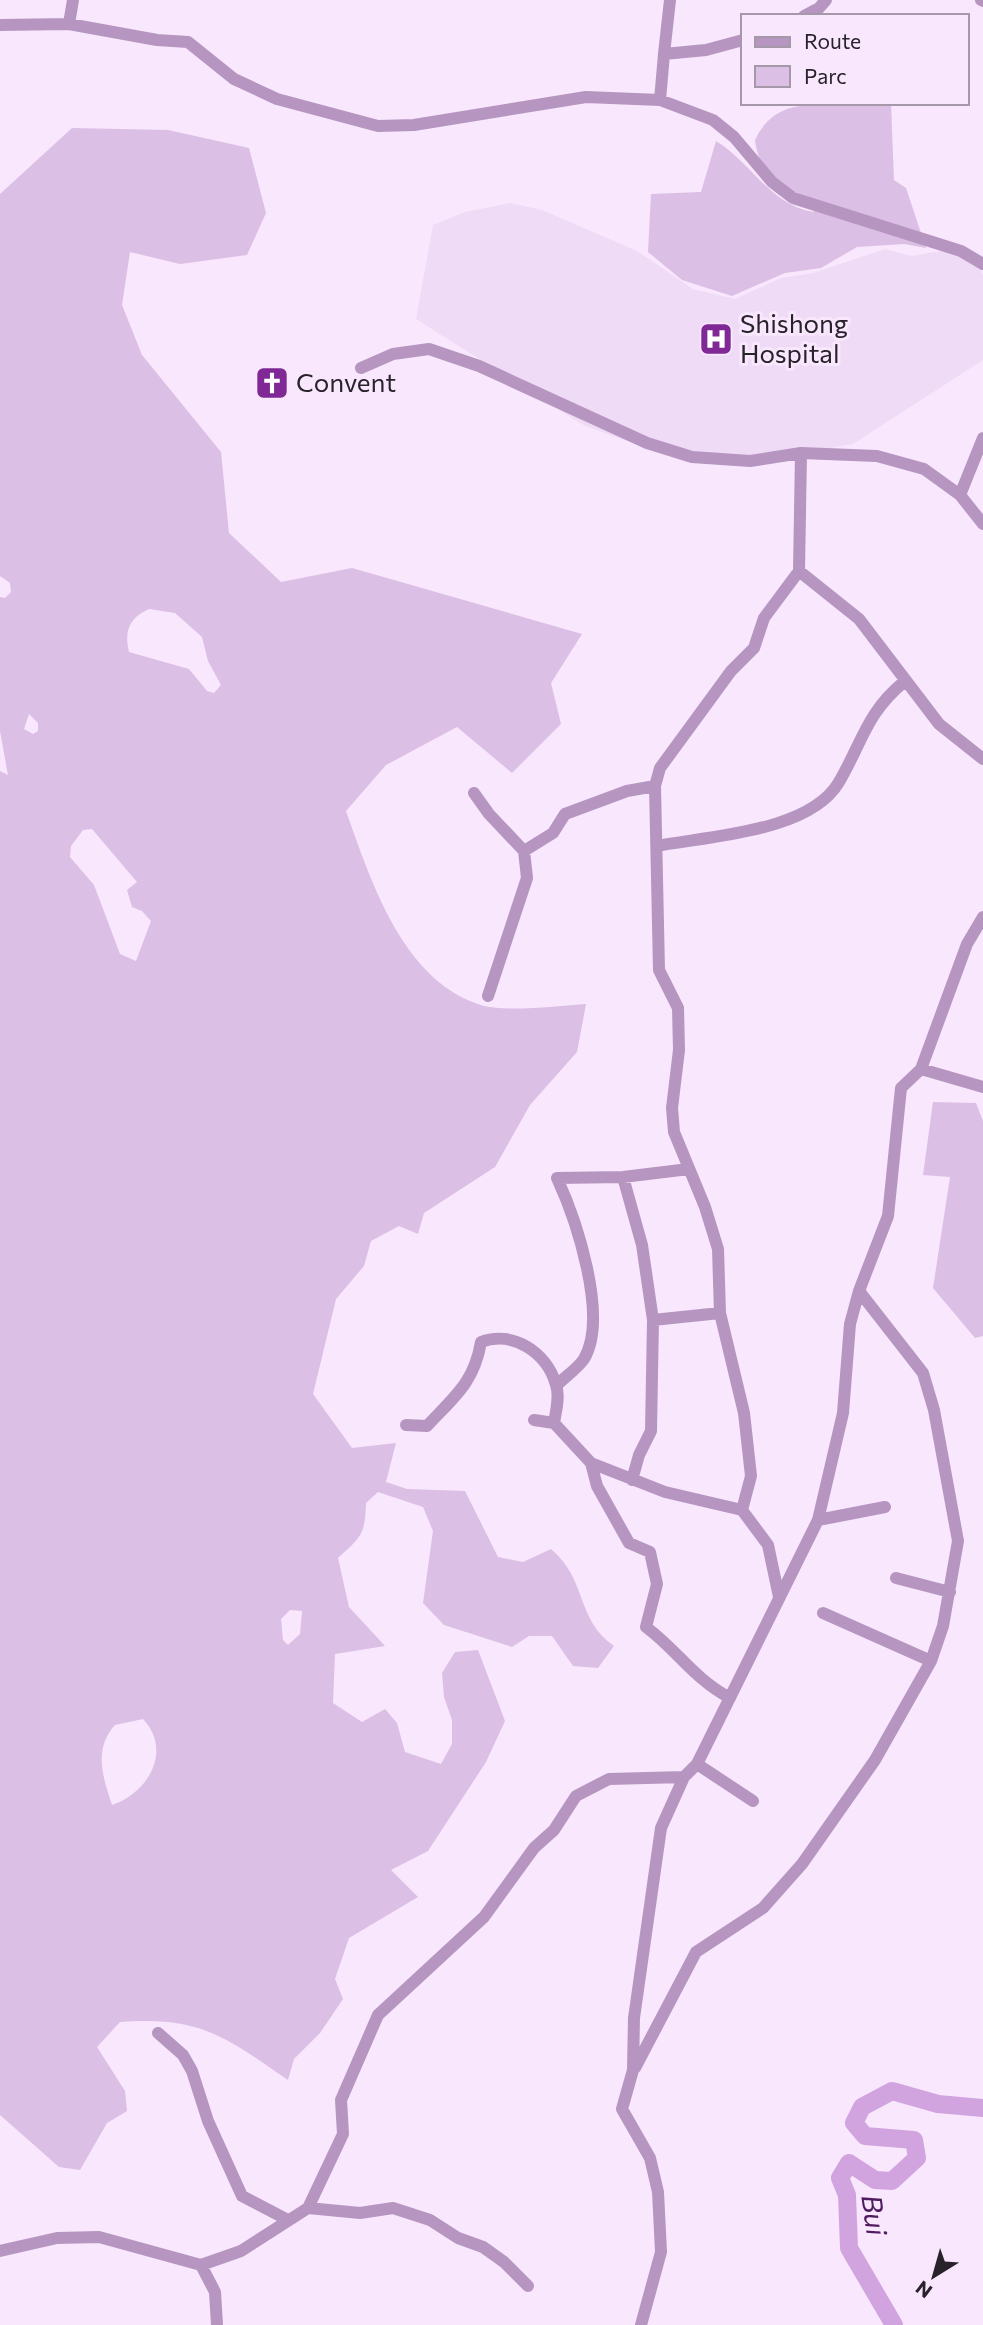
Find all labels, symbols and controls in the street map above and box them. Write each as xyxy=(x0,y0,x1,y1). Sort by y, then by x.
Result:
legend xyxy=(741,14,969,105)
text: Route xyxy=(804,28,861,53)
text: Parc xyxy=(804,63,847,88)
place label: Shishong Hospital xyxy=(740,307,848,368)
hospital icon: Shishong Hospital xyxy=(697,320,735,358)
church icon: Convent xyxy=(253,364,291,402)
place label: Convent xyxy=(296,366,396,397)
water label: Bui xyxy=(855,2192,895,2238)
north arrow xyxy=(899,2241,969,2311)
text: N xyxy=(911,2276,936,2303)

